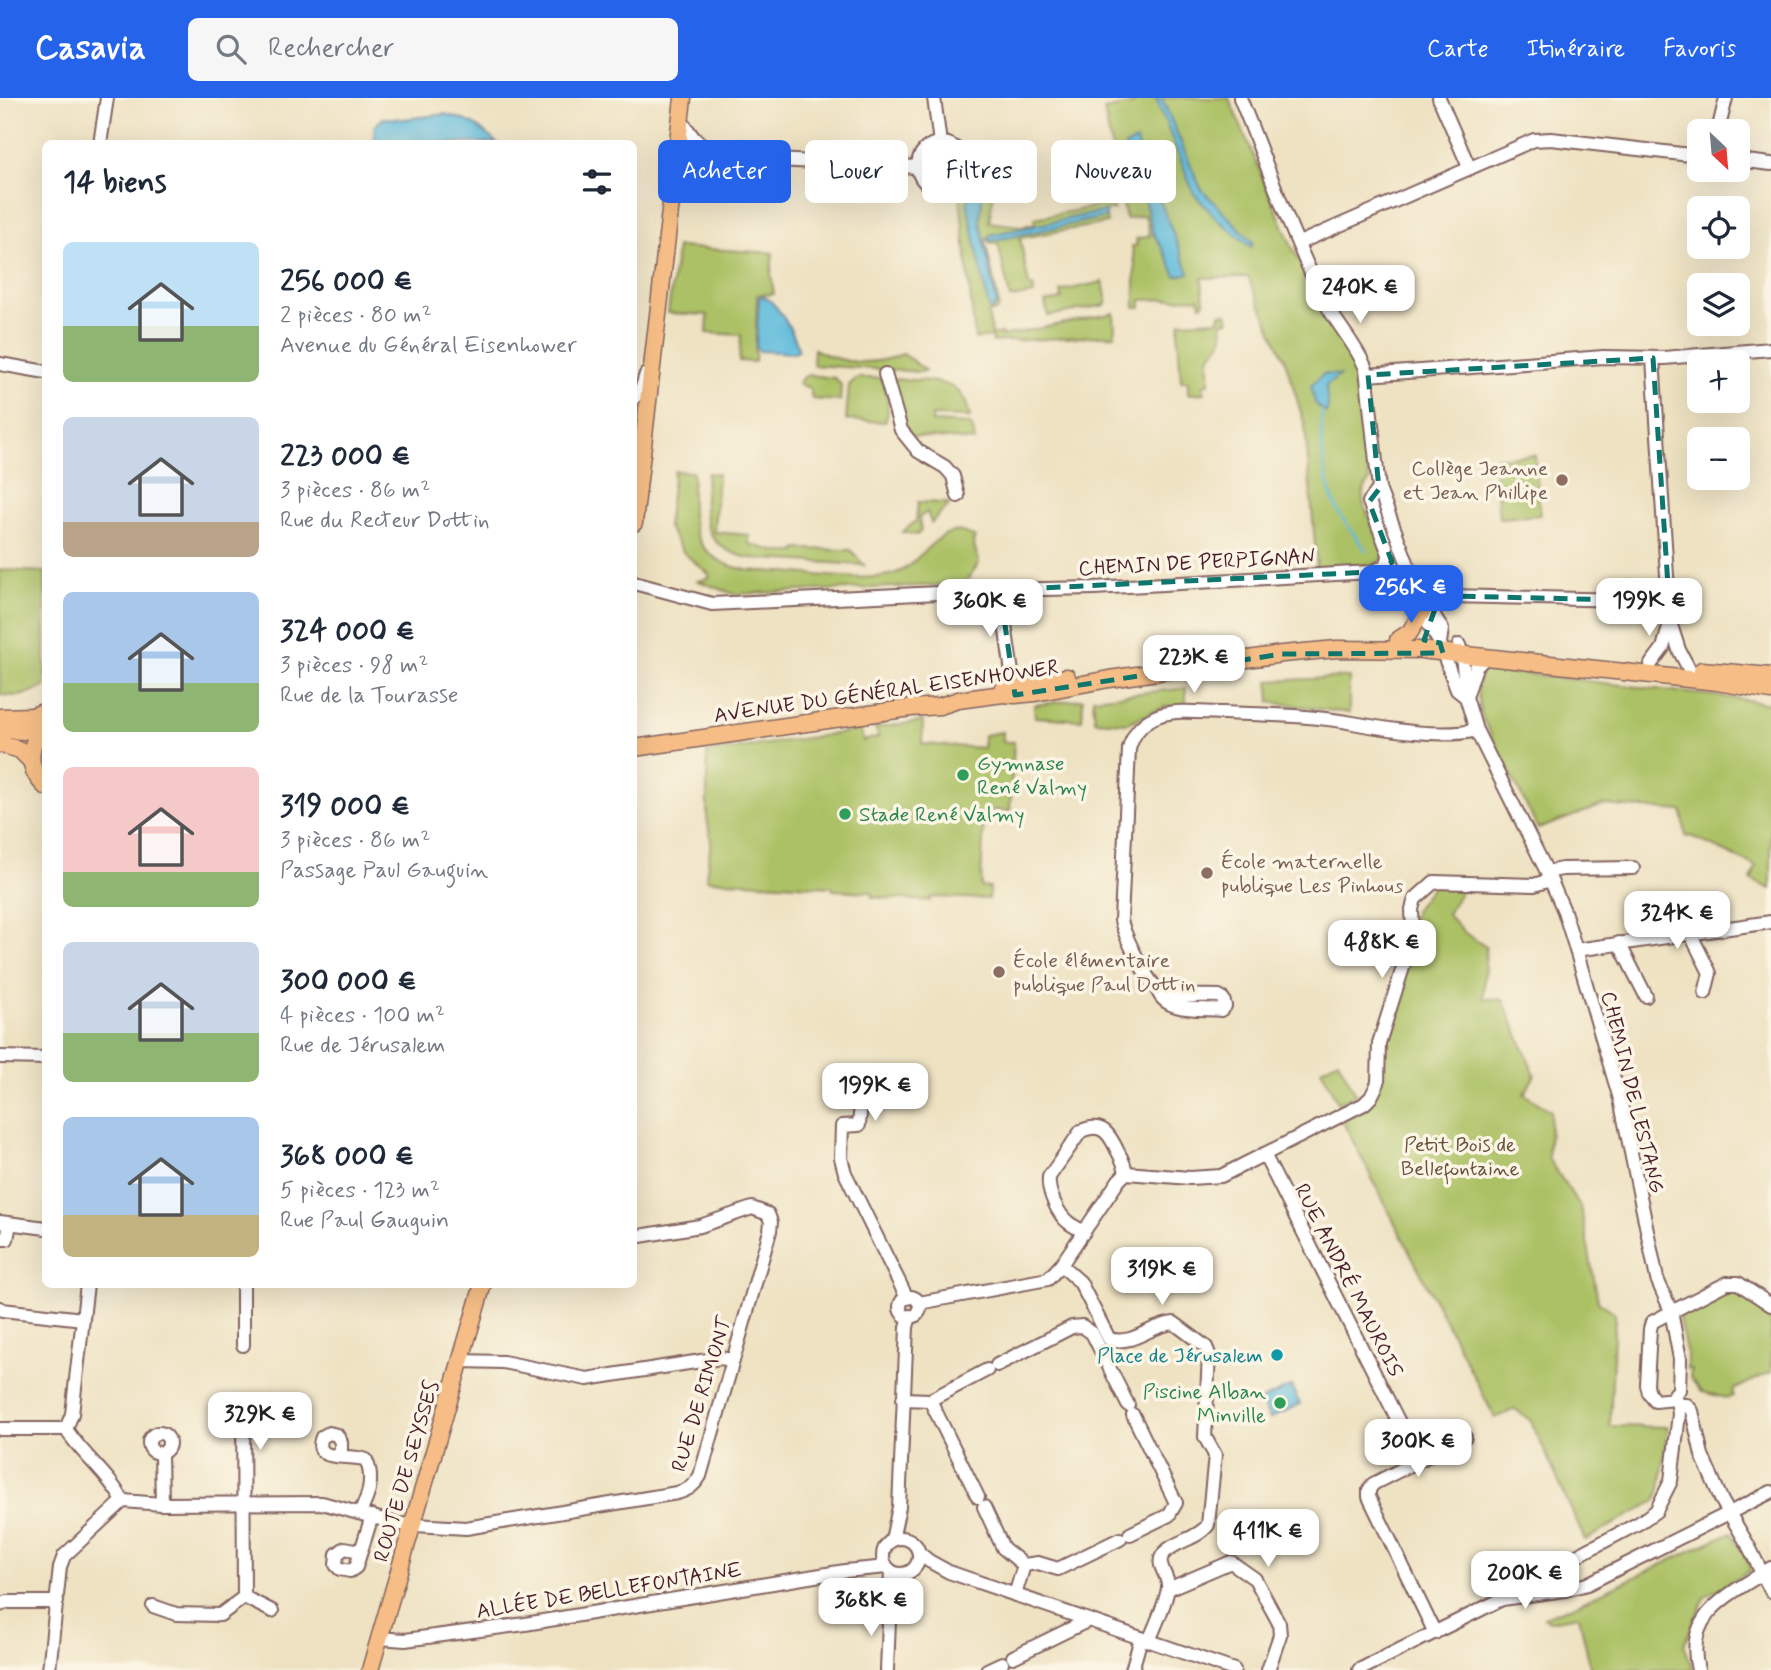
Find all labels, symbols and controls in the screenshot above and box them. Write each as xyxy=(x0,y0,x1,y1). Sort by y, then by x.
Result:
search box xyxy=(188,18,678,81)
text: Casavia xyxy=(35,27,146,71)
icon: search xyxy=(212,30,250,68)
text: Rechercher xyxy=(268,32,394,66)
text: Carte xyxy=(1427,34,1489,65)
text: Itinéraire xyxy=(1527,34,1625,65)
text: Favoris xyxy=(1663,34,1736,65)
north arrow xyxy=(1687,119,1750,182)
map controls xyxy=(1687,119,1750,490)
chip: Acheter xyxy=(658,140,791,203)
chip: Louer xyxy=(805,140,908,203)
chip: Filtres xyxy=(922,140,1037,203)
chip: Nouveau xyxy=(1051,140,1176,203)
text: 14 biens xyxy=(63,163,167,202)
icon: filters xyxy=(578,163,616,201)
button: locate xyxy=(1687,196,1750,259)
text: 256 000 € xyxy=(280,262,413,301)
pin: 240K € xyxy=(1303,266,1417,325)
icon: home xyxy=(119,270,203,354)
text: 240K € xyxy=(1322,273,1398,303)
button: layers xyxy=(1687,273,1750,336)
text: 2 pièces · 80 m² xyxy=(280,301,432,331)
text: Avenue du Général Eisenhower xyxy=(280,331,577,361)
button: + xyxy=(1687,350,1750,413)
button: − xyxy=(1687,427,1750,490)
text: 223 000 € xyxy=(280,437,411,476)
icon: home xyxy=(119,445,203,529)
place label: Collège Jeanne et Jean Phillipe xyxy=(1402,455,1548,507)
marker: Collège Jeanne et Jean Phillipe xyxy=(1554,472,1570,488)
text: 3 pièces · 86 m² xyxy=(280,476,430,506)
text: Rue du Recteur Dottin xyxy=(280,506,490,536)
street label: CHEMIN DE PERPIGNAN xyxy=(1078,543,1316,583)
pin: 256K € xyxy=(1354,566,1468,625)
text: 256K € xyxy=(1375,573,1447,603)
pin: 199K € xyxy=(1592,578,1706,638)
pin: 360K € xyxy=(933,580,1047,639)
text: 199K € xyxy=(1612,586,1686,616)
text: 360K € xyxy=(953,587,1027,617)
text: 324 000 € xyxy=(280,612,415,651)
icon: home xyxy=(119,620,203,704)
pin: 223K € xyxy=(1137,636,1251,695)
text: 223K € xyxy=(1159,643,1229,673)
text: 3 pièces · 98 m² xyxy=(280,651,429,681)
street label: AVENUE DU GÉNÉRAL EISENHOWER xyxy=(712,654,1060,730)
text: Rue de la Tourasse xyxy=(280,681,458,711)
place label: Gymnase René Valmy xyxy=(977,750,1087,802)
marker: Gymnase René Valmy xyxy=(955,767,971,783)
text: 319 000 € xyxy=(280,787,410,826)
icon: home xyxy=(119,795,203,879)
place label: Stade René Valmy xyxy=(859,801,1025,829)
marker: Stade René Valmy xyxy=(837,806,853,822)
text: 3 pièces · 86 m² xyxy=(280,826,430,856)
place label: École maternelle publique Les Pinhous xyxy=(1221,848,1403,900)
text: Passage Paul Gauguin xyxy=(280,856,488,886)
marker: École maternelle publique Les Pinhous xyxy=(1199,865,1215,881)
pin: 324K € xyxy=(1620,892,1734,951)
text: 324K € xyxy=(1640,899,1714,929)
pin: 488K € xyxy=(1325,920,1439,980)
text: 488K € xyxy=(1344,928,1420,958)
place label: École élémentaire publique Paul Dottin xyxy=(1013,947,1196,999)
text: 300 000 € xyxy=(280,962,417,1001)
marker: École élémentaire publique Paul Dottin xyxy=(991,964,1007,980)
icon: home xyxy=(119,970,203,1054)
street label: CHEMIN DE LESTANG xyxy=(1593,988,1671,1196)
text: 4 pièces · 100 m² xyxy=(280,1001,445,1031)
text: Rue de Jérusalem xyxy=(280,1031,445,1061)
pin: 199K € xyxy=(818,1063,932,1123)
text: 199K € xyxy=(838,1071,912,1101)
park label: Petit Bois de Bellefontaine xyxy=(1401,1131,1519,1185)
text: 368 000 € xyxy=(280,1137,414,1176)
icon: home xyxy=(119,1145,203,1229)
text: 5 pièces · 123 m² xyxy=(280,1176,440,1206)
street label: RUE ANDRÉ MAUROIS xyxy=(1287,1179,1409,1382)
text: Rue Paul Gauguin xyxy=(280,1206,449,1236)
pin: 319K € xyxy=(1105,1248,1219,1307)
text: 319K € xyxy=(1127,1255,1197,1285)
street label: RUE DE RIMONT xyxy=(665,1313,739,1475)
place label: Place de Jérusalem xyxy=(1097,1342,1263,1370)
marker: Place de Jérusalem xyxy=(1269,1347,1285,1363)
street label: ROUTE DE SEYSSES xyxy=(368,1377,446,1565)
place label: Piscine Alban Minville xyxy=(1143,1378,1267,1430)
pin: 329K € xyxy=(203,1392,317,1452)
marker: Piscine Alban Minville xyxy=(1272,1395,1288,1411)
text: 329K € xyxy=(224,1400,296,1430)
pin: 300K € xyxy=(1361,1420,1475,1479)
text: 300K € xyxy=(1381,1427,1455,1457)
pin: 411K € xyxy=(1211,1510,1325,1569)
text: 411K € xyxy=(1233,1517,1303,1547)
pin: 200K € xyxy=(1468,1552,1582,1611)
street label: ALLÉE DE BELLEFONTAINE xyxy=(474,1556,744,1626)
text: 200K € xyxy=(1487,1559,1563,1589)
pin: 368K € xyxy=(814,1578,928,1638)
text: 368K € xyxy=(834,1586,908,1616)

